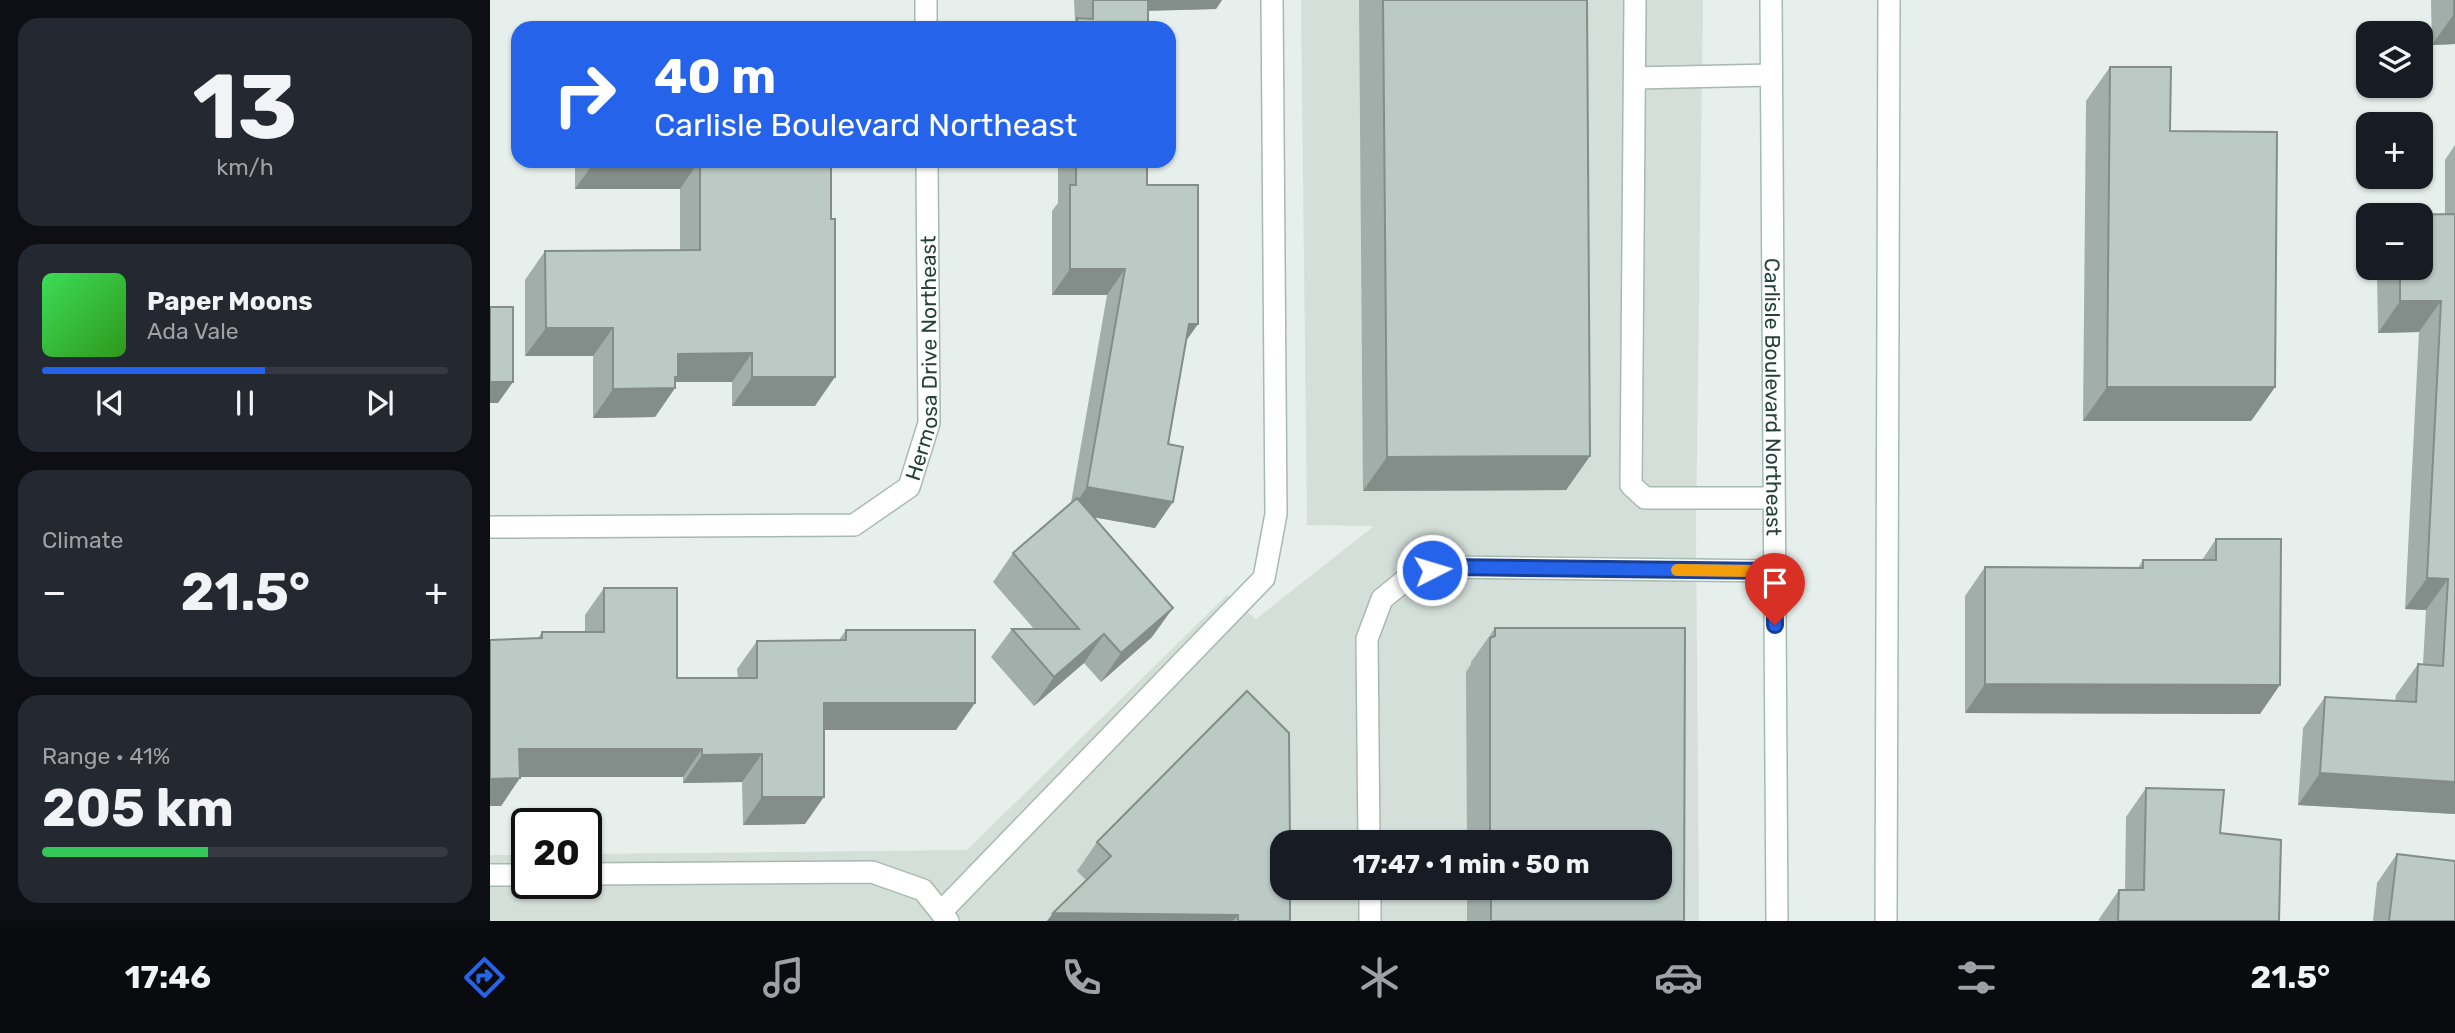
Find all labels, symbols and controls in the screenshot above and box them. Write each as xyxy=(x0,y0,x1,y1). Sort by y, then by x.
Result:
map controls xyxy=(2356,21,2433,280)
button: layers xyxy=(2356,21,2433,98)
text: 40 m xyxy=(654,47,776,105)
icon: right xyxy=(539,49,630,140)
text: 13 xyxy=(192,53,298,161)
text: Carlisle Boulevard Northeast xyxy=(654,106,1077,144)
button: + xyxy=(2356,112,2433,189)
text: km/h xyxy=(216,153,274,181)
button: − xyxy=(2356,203,2433,280)
street label: Hermosa Drive Northeast xyxy=(899,235,942,483)
street label: Carlisle Boulevard Northeast xyxy=(1760,258,1787,536)
text: Paper Moons xyxy=(147,286,313,317)
text: Ada Vale xyxy=(147,317,239,345)
icon: previous xyxy=(91,384,129,422)
icon: pause xyxy=(226,384,264,422)
icon: next xyxy=(361,384,399,422)
text: Climate xyxy=(42,526,123,554)
position arrow xyxy=(1395,533,1469,607)
pin xyxy=(1745,553,1805,625)
text: 21.5° xyxy=(181,561,310,623)
icon: arrive xyxy=(1756,564,1794,602)
text: − xyxy=(42,569,67,615)
text: + xyxy=(424,569,448,615)
text: Range · 41% xyxy=(42,742,170,770)
text: 205 km xyxy=(42,777,234,839)
speed limit sign: 20 xyxy=(511,808,602,899)
text: 17:47 · 1 min · 50 m xyxy=(1352,849,1590,880)
icon: directions xyxy=(460,953,509,1002)
icon: music xyxy=(759,953,808,1002)
icon: phone xyxy=(1057,953,1106,1002)
icon: climate xyxy=(1355,953,1404,1002)
icon: car xyxy=(1654,953,1703,1002)
icon: filters xyxy=(1952,953,2001,1002)
text: 17:46 xyxy=(125,958,211,996)
text: 21.5° xyxy=(2251,958,2330,996)

